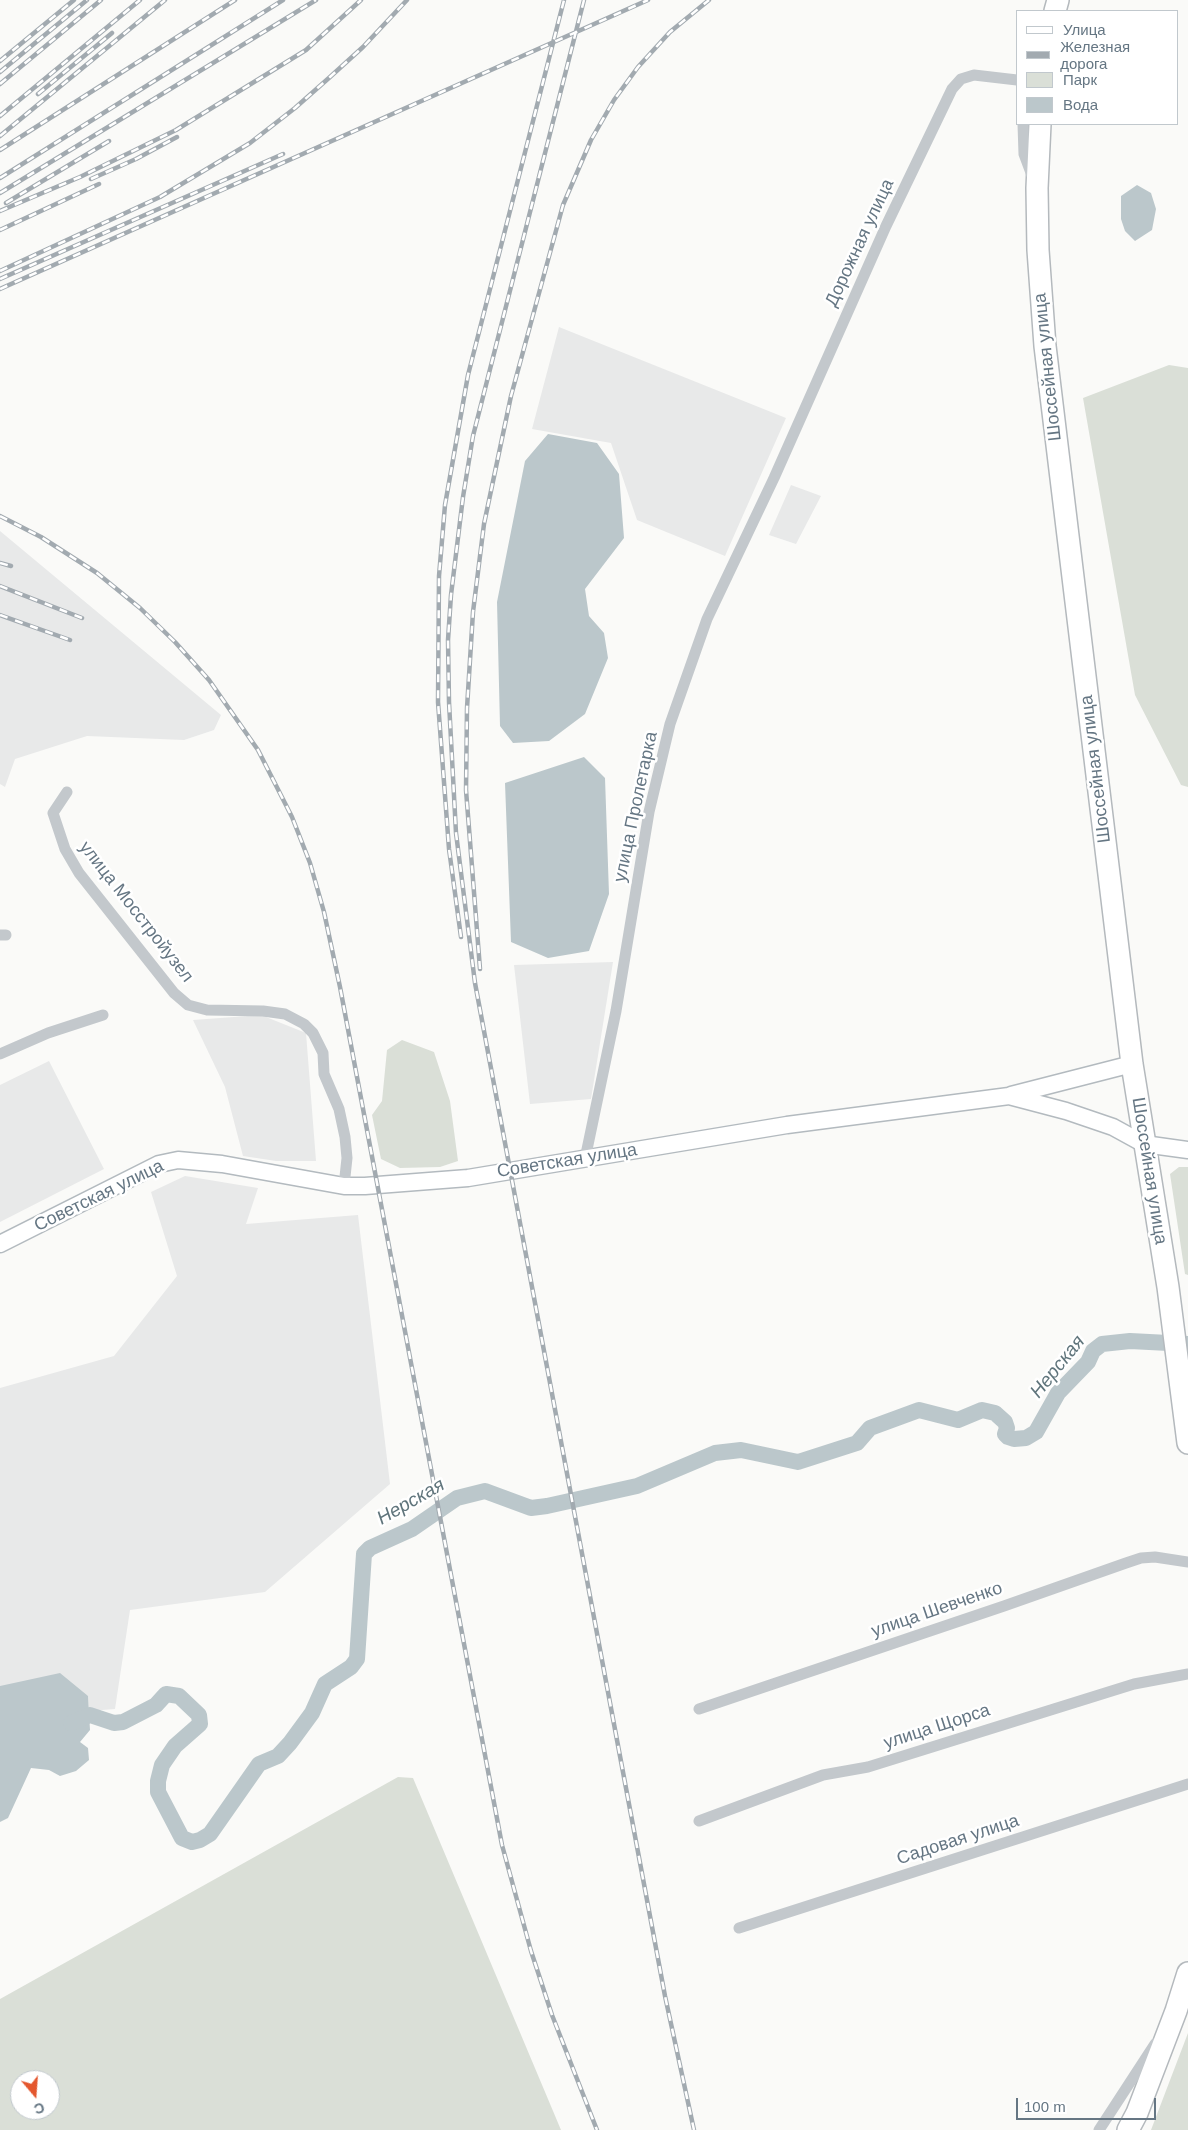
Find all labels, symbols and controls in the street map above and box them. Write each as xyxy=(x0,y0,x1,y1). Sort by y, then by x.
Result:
legend xyxy=(1016,10,1178,125)
text: Улица xyxy=(1063,21,1106,38)
text: Железная дорога xyxy=(1060,38,1130,72)
text: Парк xyxy=(1063,71,1097,88)
text: Вода xyxy=(1063,96,1098,113)
street label: Дорожная улица xyxy=(821,176,899,310)
street label: Шоссейная улица xyxy=(1029,292,1067,442)
street label: Шоссейная улица xyxy=(1076,694,1116,844)
street label: улица Пролетарка xyxy=(609,730,663,884)
street label: улица Мосстройузел xyxy=(74,837,198,987)
street label: Шоссейная улица xyxy=(1127,1096,1171,1246)
street label: Советская улица xyxy=(496,1139,638,1183)
street label: Советская улица xyxy=(31,1155,167,1237)
water label: Нерская xyxy=(1026,1331,1090,1403)
water label: Нерская xyxy=(373,1474,449,1530)
street label: улица Шевченко xyxy=(869,1577,1005,1643)
street label: улица Щорса xyxy=(881,1700,993,1754)
street label: Садовая улица xyxy=(894,1810,1022,1870)
north arrow xyxy=(10,2070,60,2120)
scale bar xyxy=(1018,2088,1158,2120)
text: 100 m xyxy=(1024,2098,1066,2115)
text: С xyxy=(32,2099,47,2117)

